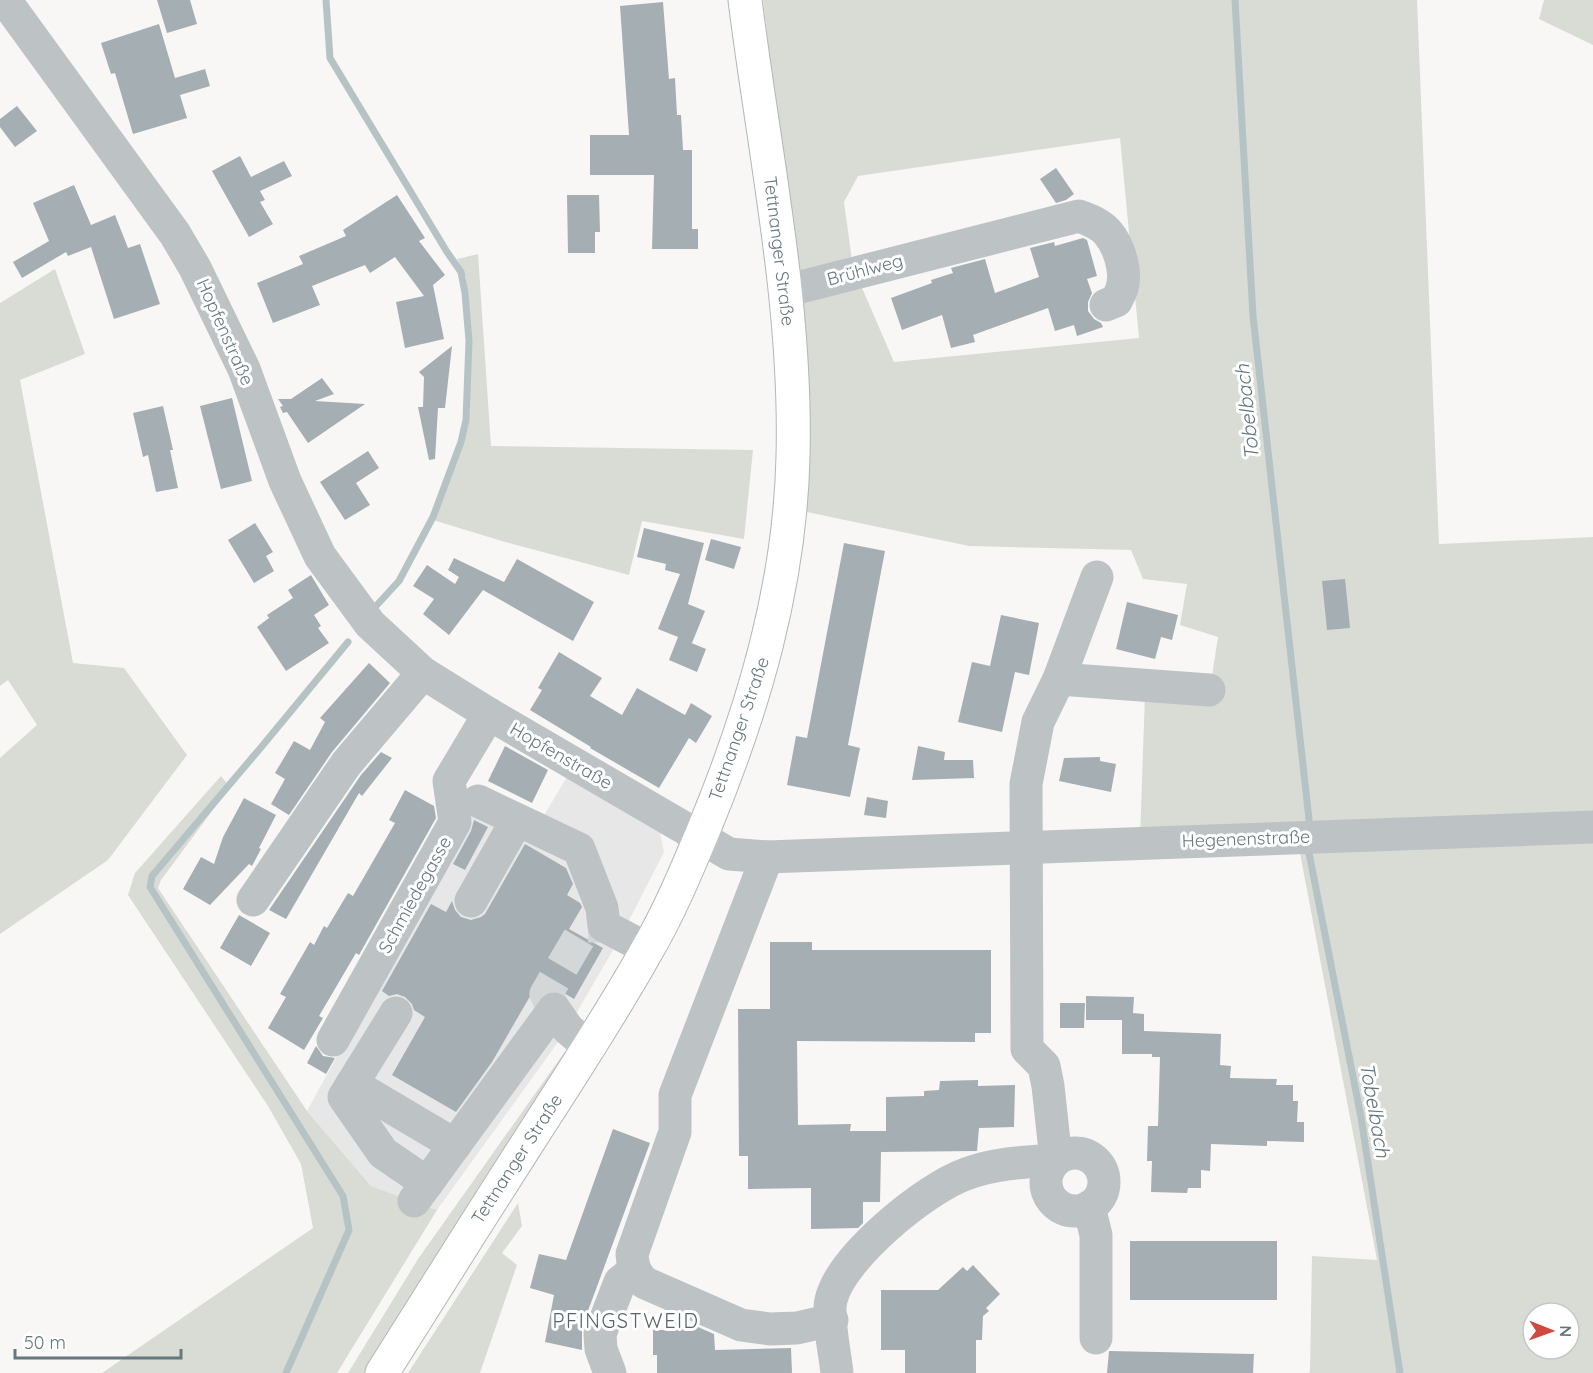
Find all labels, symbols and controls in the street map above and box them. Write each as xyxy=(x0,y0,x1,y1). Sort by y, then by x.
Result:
street label: Tettnanger Straße xyxy=(759,175,800,327)
street label: Brühlweg xyxy=(824,248,905,291)
street label: Hopfenstraße xyxy=(192,275,259,389)
water label: Tobelbach xyxy=(1229,363,1264,461)
street label: Tettnanger Straße xyxy=(703,654,774,804)
street label: Hopfenstraße xyxy=(506,717,617,794)
street label: Hegenenstraße xyxy=(1181,825,1311,852)
street label: Schmiedegasse xyxy=(373,832,456,957)
water label: Tobelbach xyxy=(1355,1061,1396,1160)
street label: Tettnanger Straße xyxy=(466,1089,567,1228)
north arrow xyxy=(1521,1301,1581,1361)
district label: PFINGSTWEID xyxy=(553,1308,699,1333)
scale bar xyxy=(15,1322,182,1360)
text: N xyxy=(1556,1325,1576,1337)
text: 50 m xyxy=(24,1331,66,1354)

